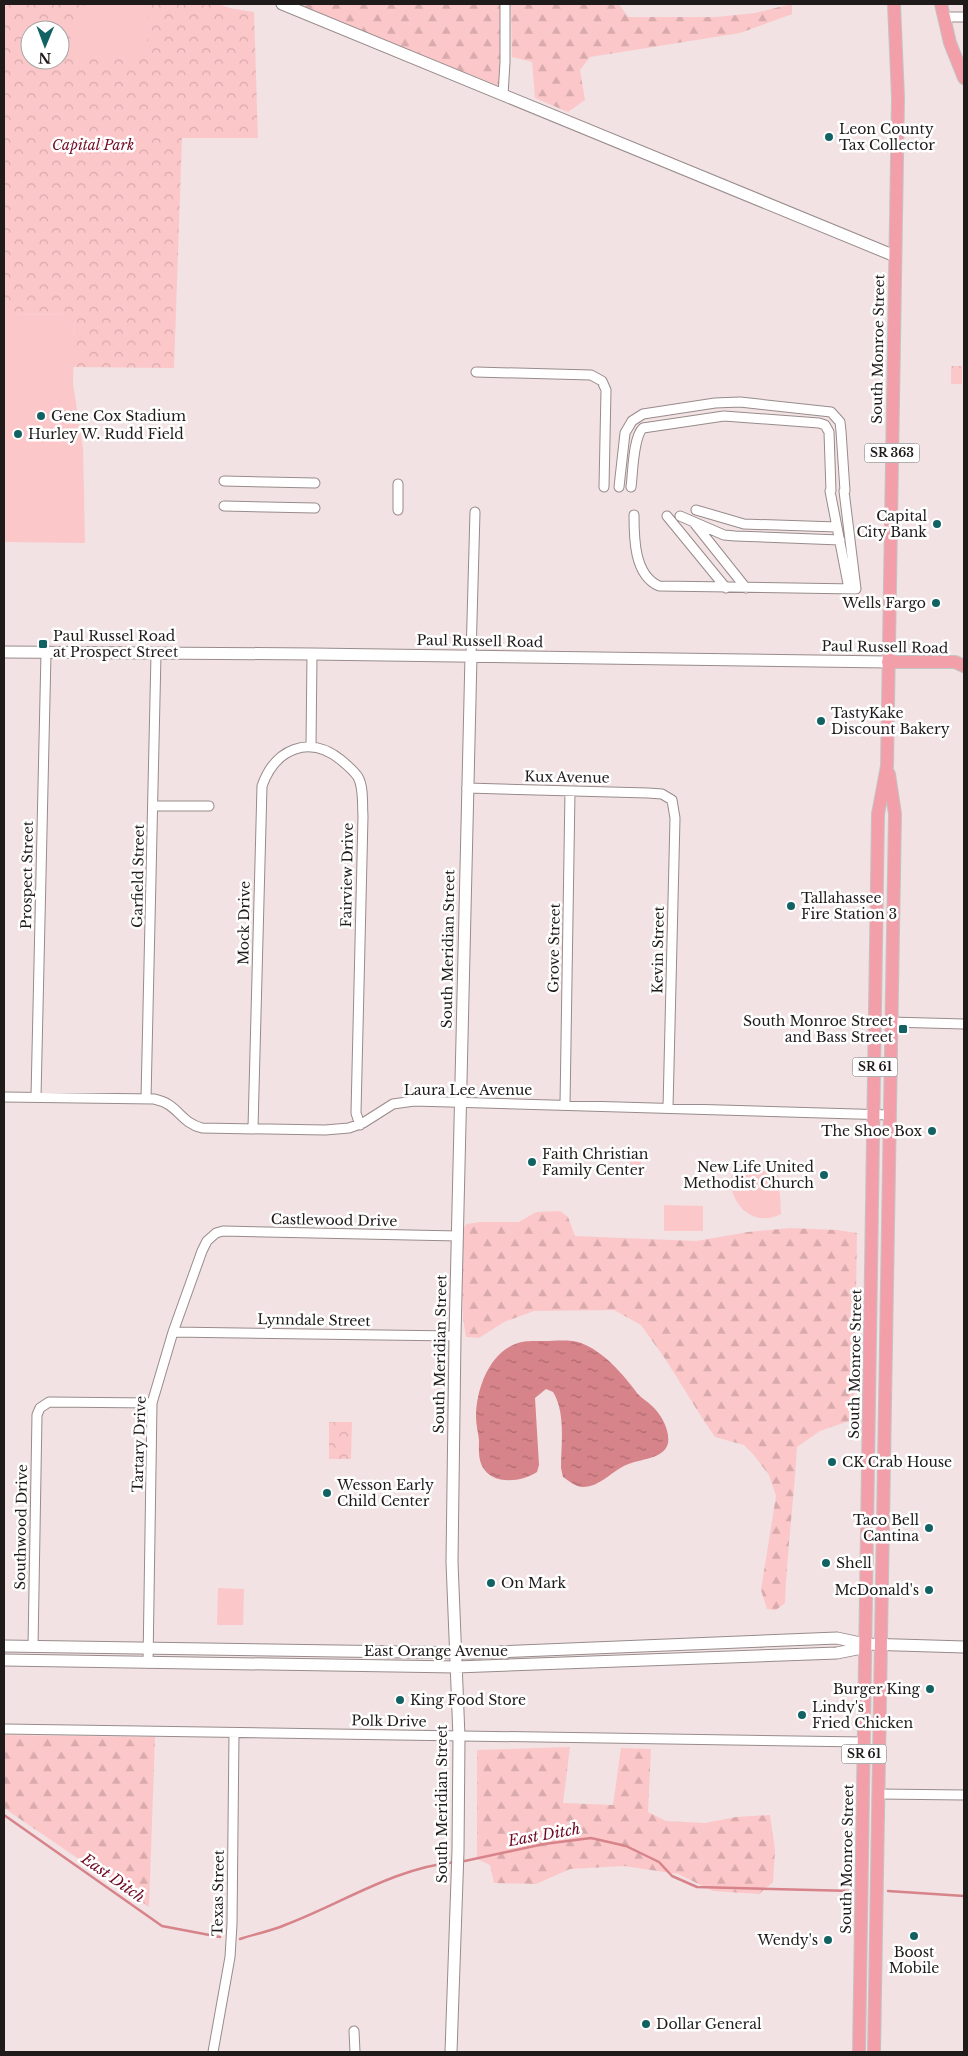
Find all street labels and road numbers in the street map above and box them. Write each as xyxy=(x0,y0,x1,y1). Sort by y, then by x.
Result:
street label: South Monroe Street xyxy=(868,273,888,424)
road number: SR 363 xyxy=(864,443,920,462)
street label: Paul Russell Road xyxy=(417,631,544,651)
street label: Paul Russell Road xyxy=(822,637,949,657)
street label: Kux Avenue xyxy=(524,767,610,787)
street label: Prospect Street xyxy=(17,820,37,929)
street label: Fairview Drive xyxy=(337,822,357,928)
street label: Garfield Street xyxy=(128,823,148,928)
street label: South Meridian Street xyxy=(438,869,458,1028)
street label: Mock Drive xyxy=(234,881,254,965)
street label: Grove Street xyxy=(544,902,564,993)
street label: Kevin Street xyxy=(648,905,668,994)
road number: SR 61 xyxy=(852,1058,898,1076)
street label: Laura Lee Avenue xyxy=(404,1081,532,1099)
street label: Castlewood Drive xyxy=(271,1210,397,1230)
street label: South Meridian Street xyxy=(430,1274,450,1433)
street label: South Monroe Street xyxy=(845,1288,865,1439)
street label: Lynndale Street xyxy=(257,1310,371,1330)
street label: Tartary Drive xyxy=(128,1395,150,1493)
street label: Southwood Drive xyxy=(11,1464,31,1590)
street label: East Orange Avenue xyxy=(364,1642,508,1660)
street label: Polk Drive xyxy=(351,1711,427,1731)
street label: South Meridian Street xyxy=(433,1724,451,1883)
road number: SR 61 xyxy=(842,1745,886,1764)
street label: South Monroe Street xyxy=(837,1783,857,1934)
street label: Texas Street xyxy=(208,1849,228,1936)

